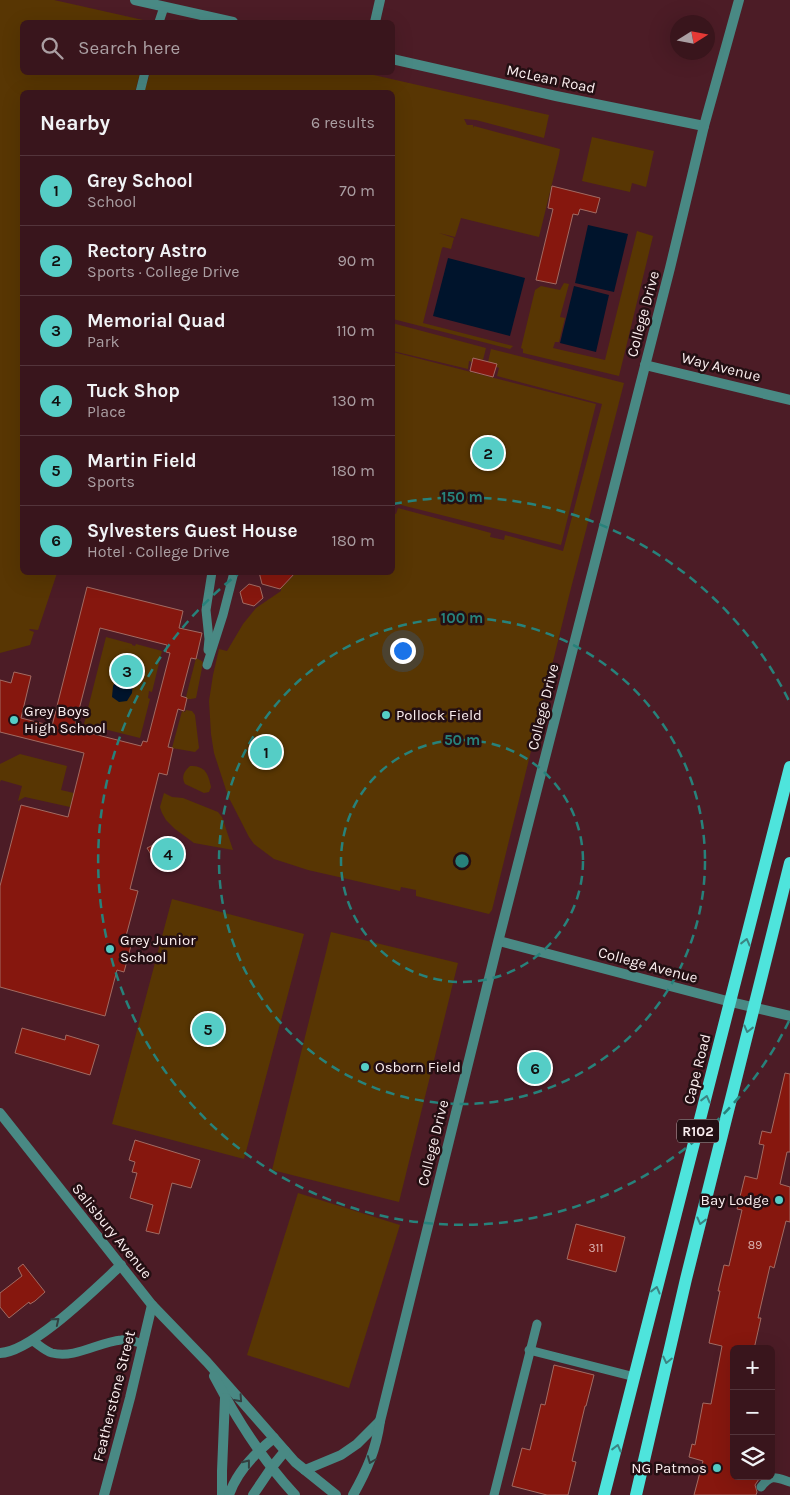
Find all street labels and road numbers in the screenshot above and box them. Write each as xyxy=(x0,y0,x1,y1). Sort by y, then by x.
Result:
street label: McLean Road xyxy=(505,61,597,97)
street label: College Drive xyxy=(623,269,663,359)
street label: Way Avenue xyxy=(679,348,763,386)
street label: College Drive xyxy=(524,662,562,752)
street label: College Avenue xyxy=(596,943,700,987)
street label: Cape Road xyxy=(680,1032,714,1106)
street label: College Drive xyxy=(414,1098,452,1188)
road number: R102 xyxy=(677,1120,719,1142)
street label: Salisbury Avenue xyxy=(68,1180,156,1282)
street label: Featherstone Street xyxy=(89,1328,139,1463)

